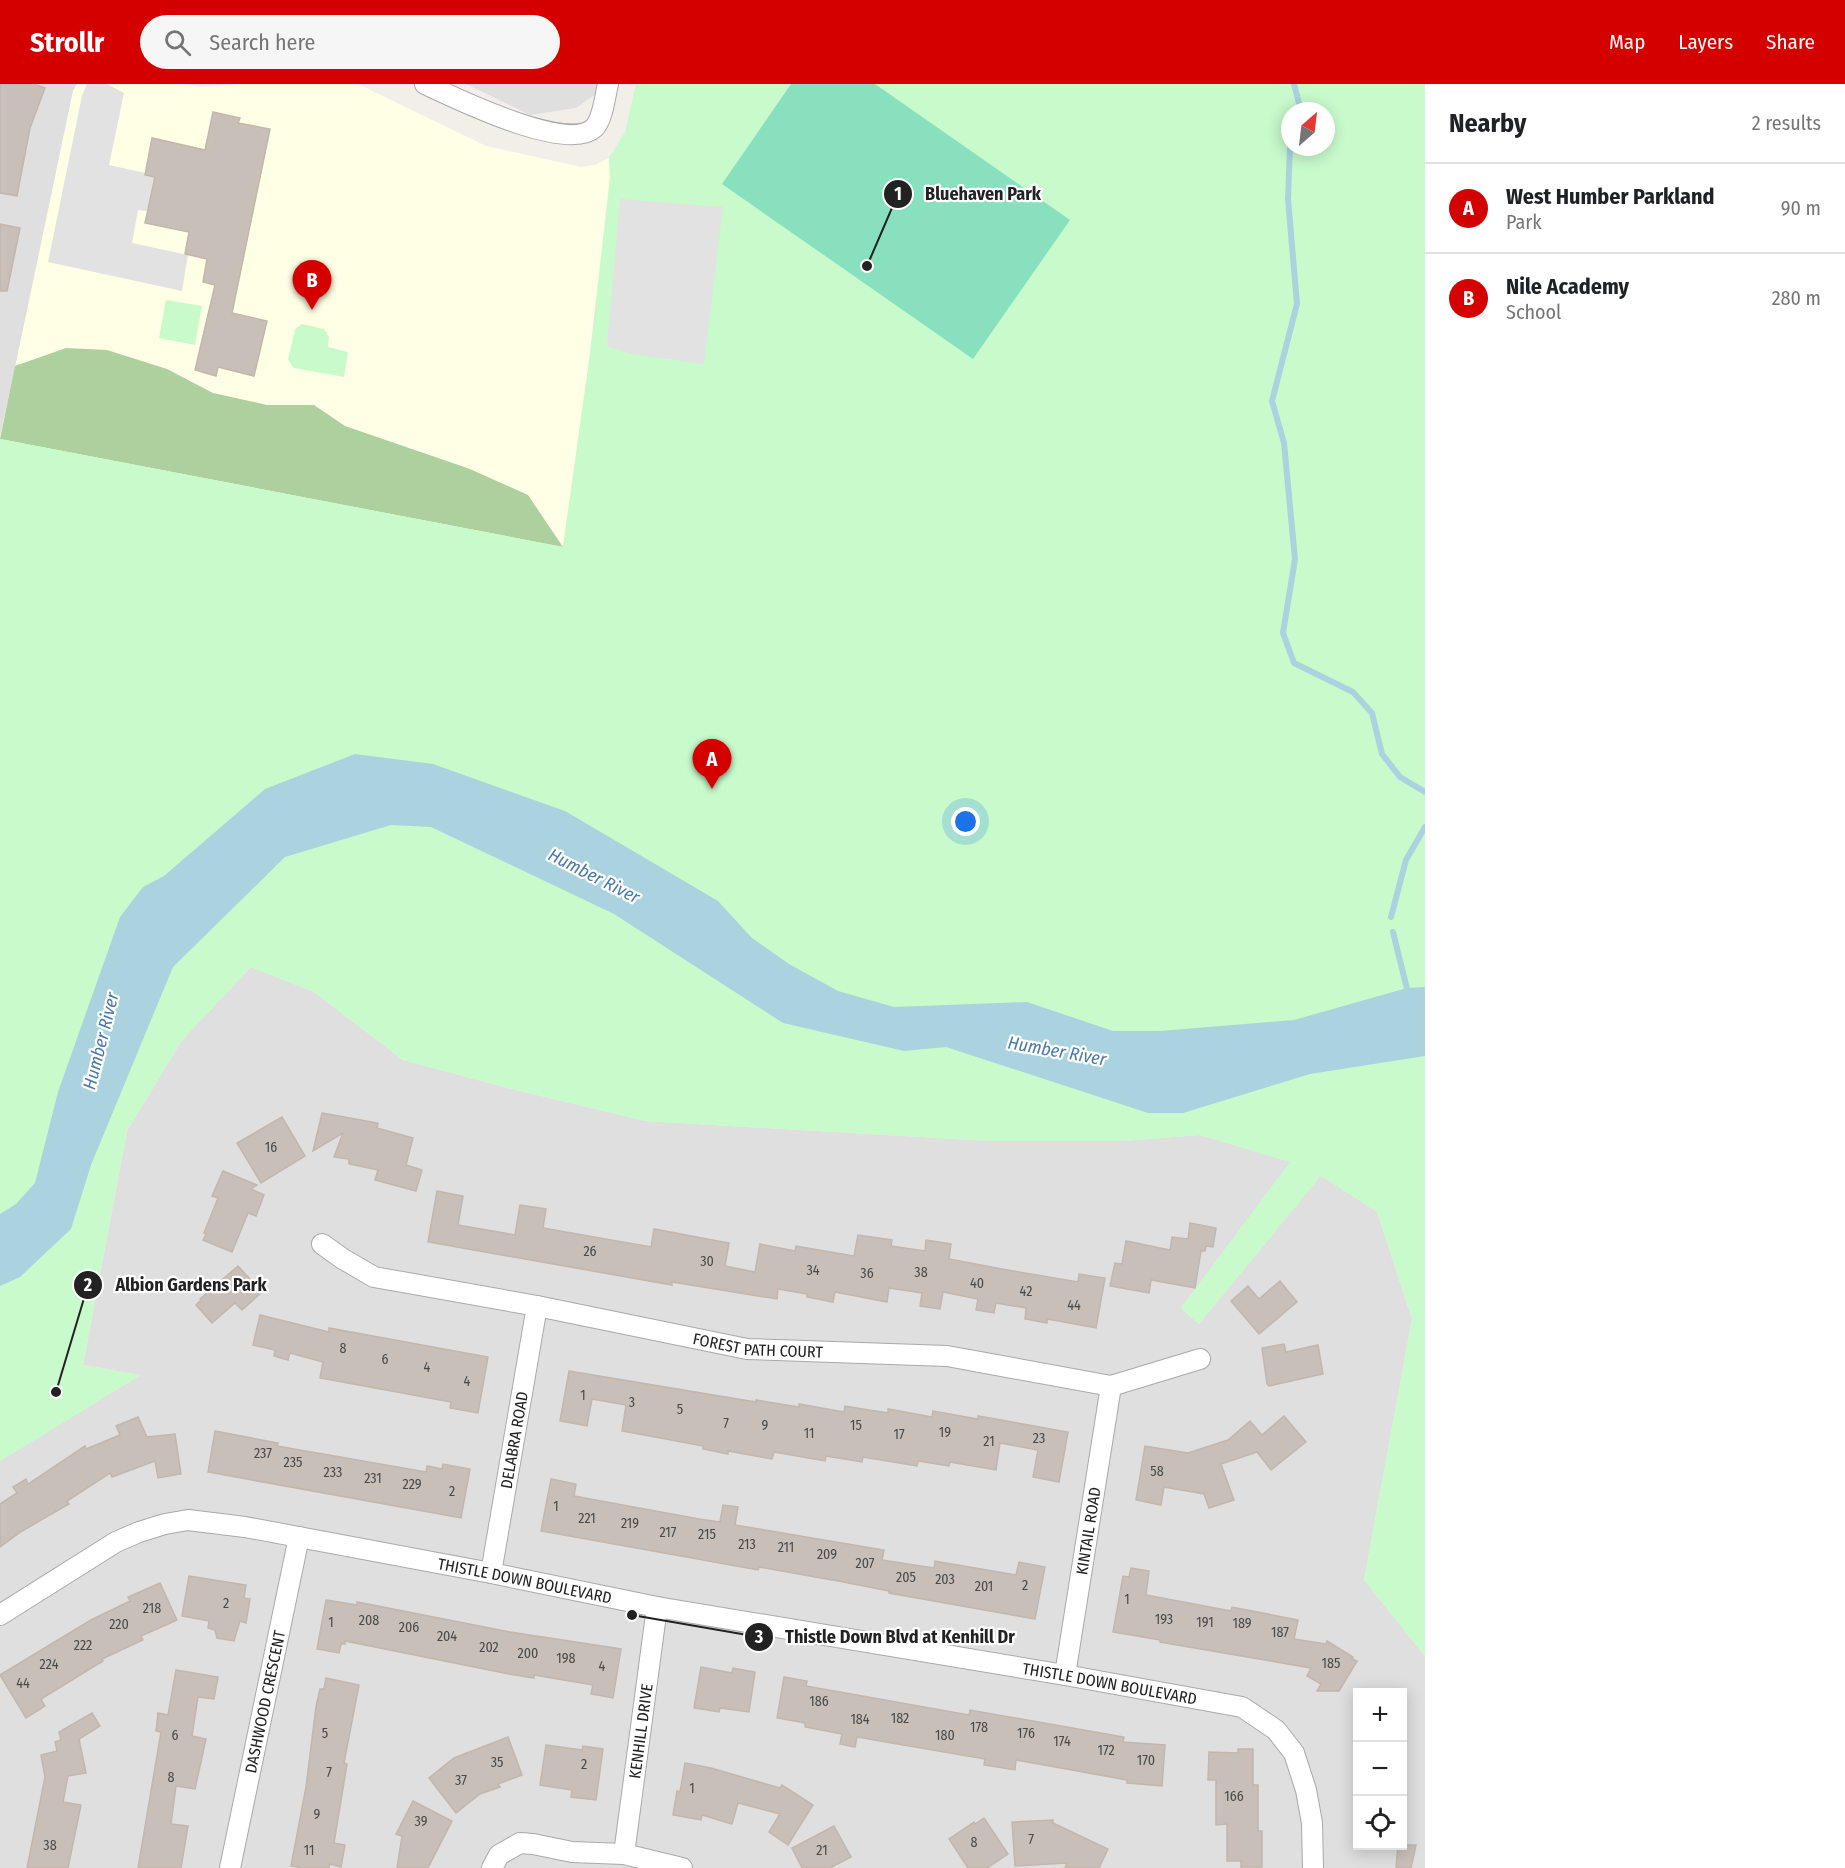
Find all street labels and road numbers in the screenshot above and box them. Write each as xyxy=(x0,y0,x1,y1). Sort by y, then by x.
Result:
street label: FOREST PATH COURT xyxy=(691,1329,824,1362)
street label: DELABRA ROAD xyxy=(497,1390,532,1490)
street label: KINTAIL ROAD xyxy=(1072,1486,1105,1576)
street label: THISTLE DOWN BOULEVARD xyxy=(436,1554,613,1607)
street label: DASHWOOD CRESCENT xyxy=(241,1628,289,1775)
street label: THISTLE DOWN BOULEVARD xyxy=(1021,1659,1198,1709)
street label: KENHILL DRIVE xyxy=(625,1683,657,1780)

